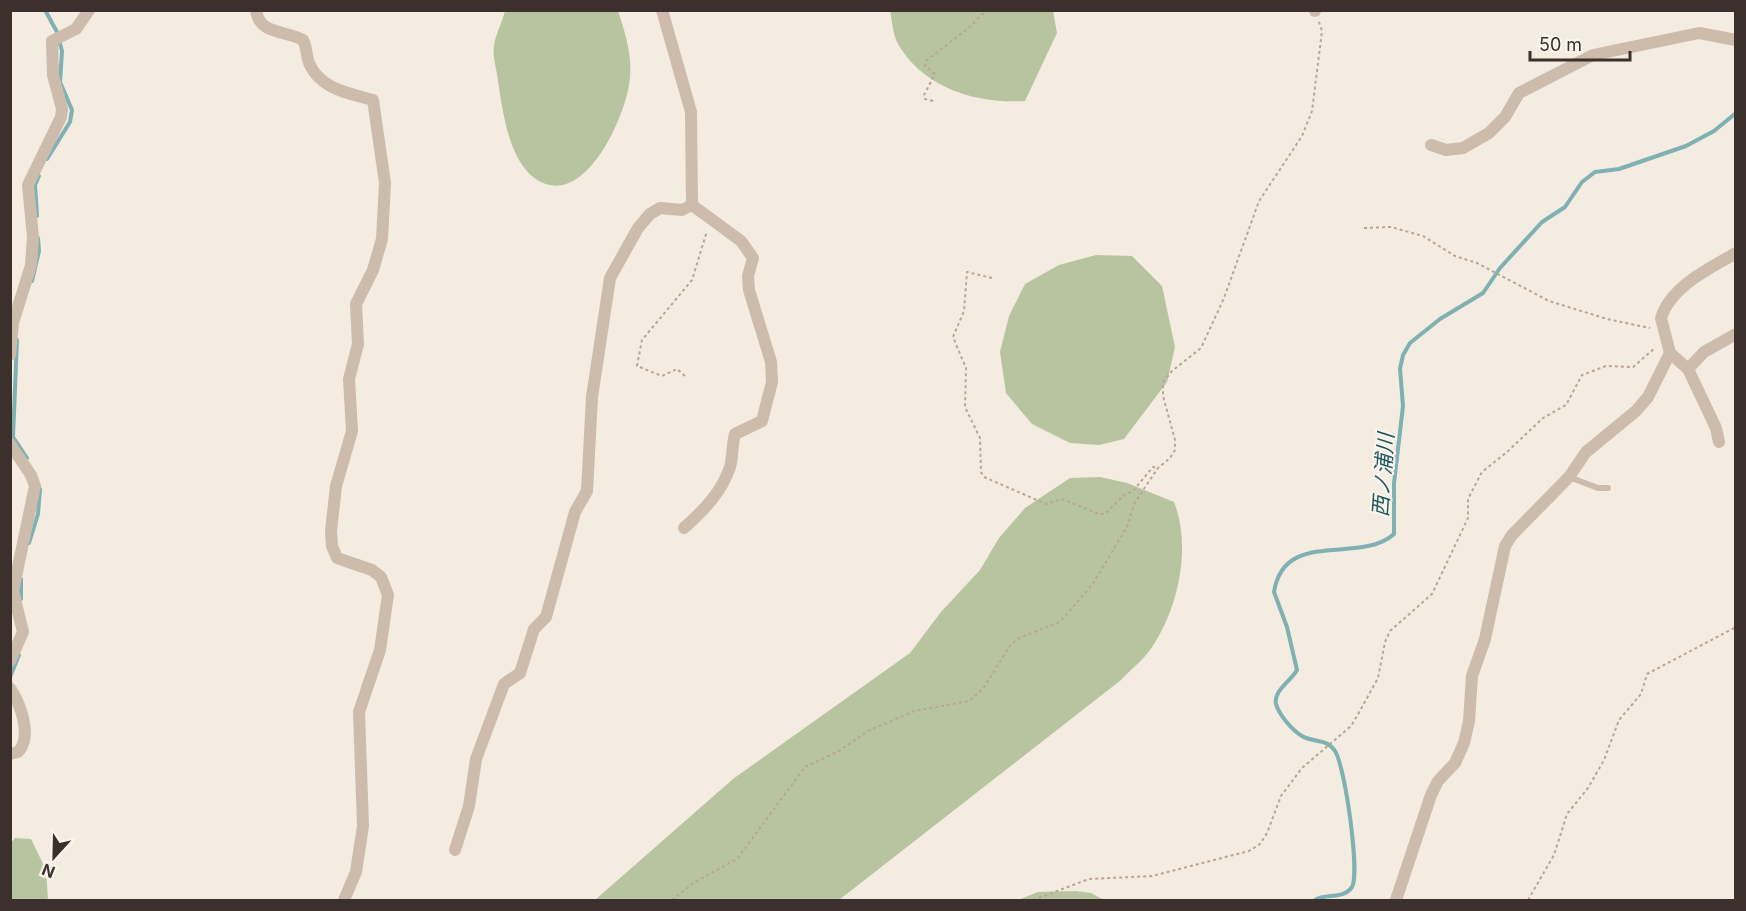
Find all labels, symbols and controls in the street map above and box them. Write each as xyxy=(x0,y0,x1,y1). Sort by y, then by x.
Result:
scale bar xyxy=(1530,24,1630,62)
text: 50 m xyxy=(1539,34,1582,55)
water label: 西ノ浦川 xyxy=(1368,430,1399,518)
north arrow xyxy=(24,827,84,887)
text: N xyxy=(39,859,58,882)

